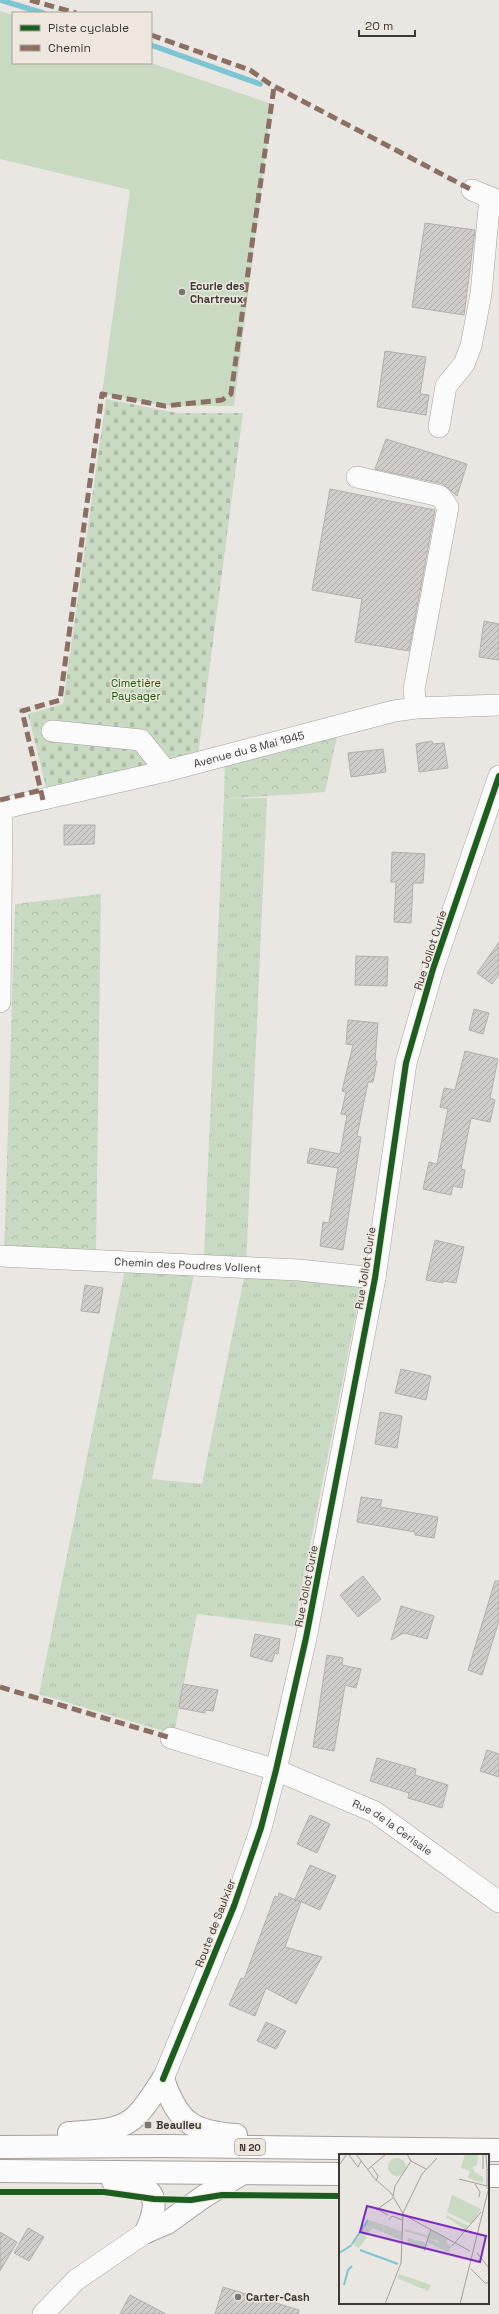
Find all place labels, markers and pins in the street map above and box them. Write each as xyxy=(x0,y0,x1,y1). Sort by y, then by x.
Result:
place label: Ecurie des Chartreux xyxy=(190,279,245,306)
marker: Ecurie des Chartreux xyxy=(177,287,187,297)
place label: Beaulieu xyxy=(156,2118,202,2132)
marker: Beaulieu xyxy=(143,2120,153,2130)
place label: Carter-Cash xyxy=(246,2290,310,2304)
marker: Carter-Cash xyxy=(233,2292,243,2302)

